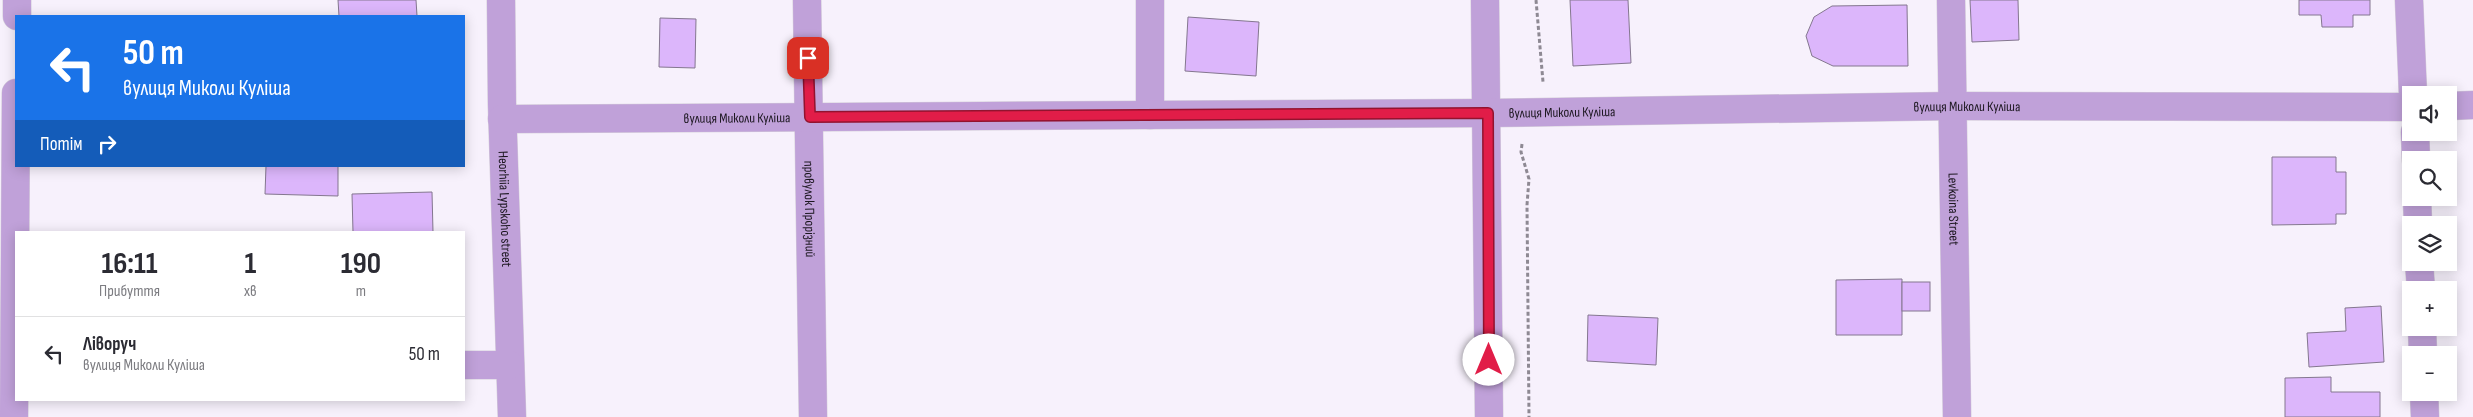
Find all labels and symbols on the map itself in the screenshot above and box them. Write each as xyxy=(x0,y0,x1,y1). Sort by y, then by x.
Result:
pin xyxy=(787,37,829,79)
street label: вулиця Миколи Куліша xyxy=(1913,98,2020,116)
street label: вулиця Миколи Куліша xyxy=(1508,103,1616,122)
street label: вулиця Миколи Куліша xyxy=(684,109,790,127)
street label: Heorhiia Lypskoho street xyxy=(495,151,515,267)
street label: провулок Прорізний xyxy=(800,160,819,258)
street label: Levkoina Street xyxy=(1944,172,1963,245)
position arrow xyxy=(1462,333,1514,385)

